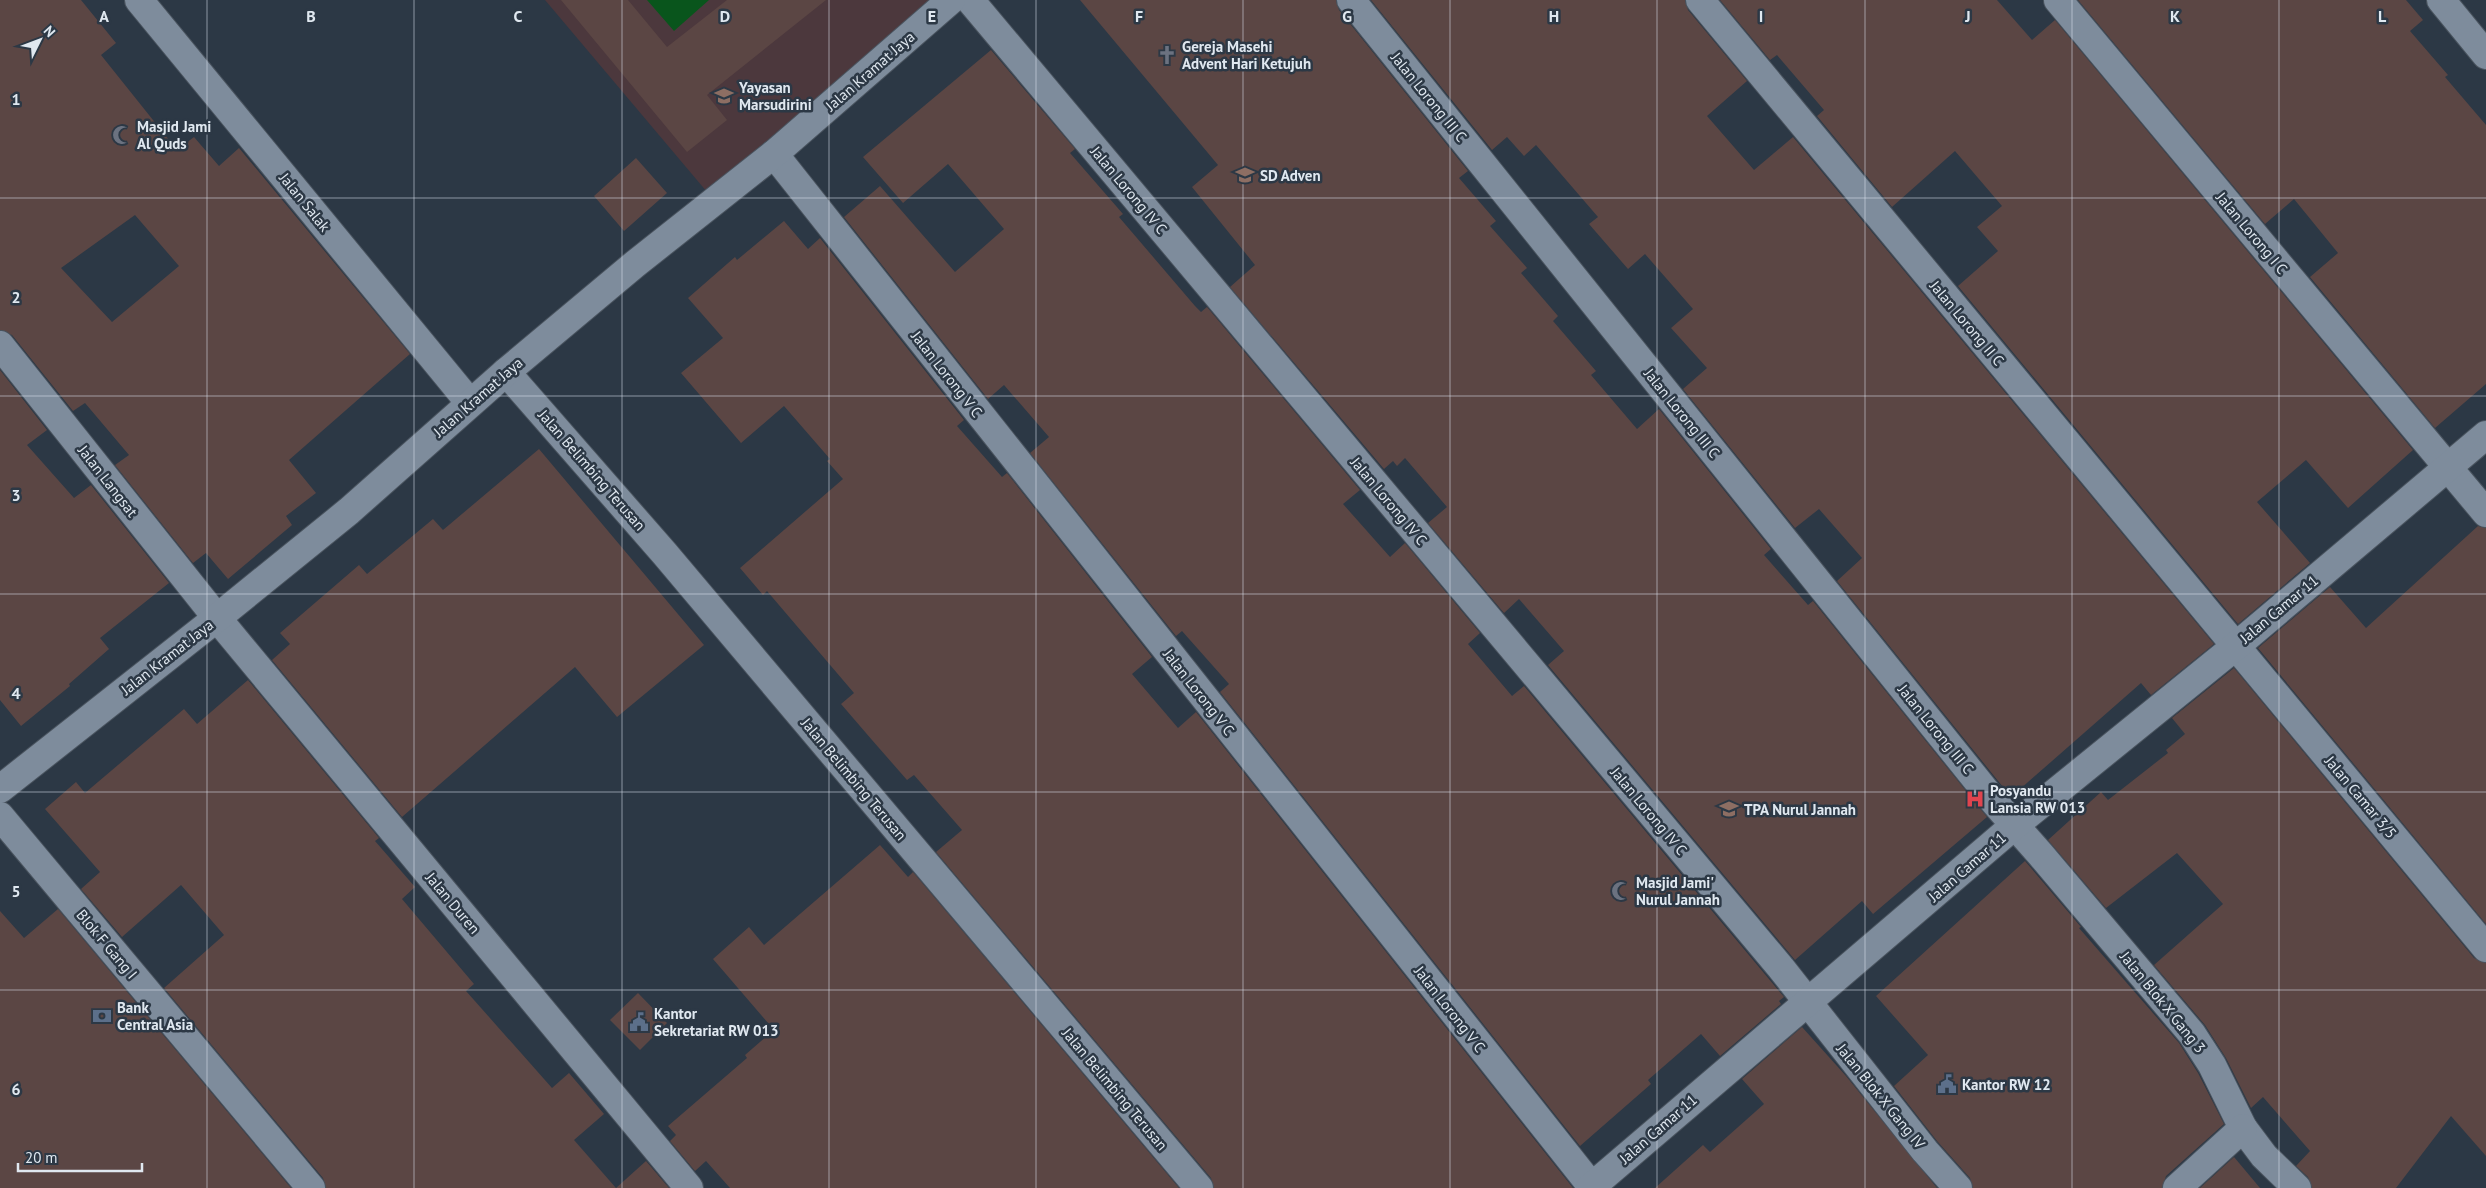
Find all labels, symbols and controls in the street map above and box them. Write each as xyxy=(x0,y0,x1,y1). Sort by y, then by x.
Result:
text: A xyxy=(99,6,109,26)
text: B xyxy=(306,6,316,26)
text: C xyxy=(514,6,523,26)
text: D xyxy=(720,6,730,26)
text: E xyxy=(928,6,936,26)
text: F xyxy=(1135,6,1143,26)
text: G xyxy=(1342,6,1352,26)
text: H xyxy=(1549,6,1559,26)
text: I xyxy=(1759,6,1763,26)
text: J xyxy=(1964,6,1971,26)
text: K xyxy=(2170,6,2180,26)
text: L xyxy=(2378,6,2387,26)
north arrow xyxy=(15,15,65,65)
text: N xyxy=(40,22,59,41)
street label: Jalan Kramat Jaya xyxy=(821,27,919,116)
place label: Gereja Masehi Advent Hari Ketujuh xyxy=(1182,37,1311,73)
church icon: Gereja Masehi Advent Hari Ketujuh xyxy=(1156,44,1178,66)
street label: Jalan Lorong III C xyxy=(1386,48,1471,146)
place label: Yayasan Marsudirini xyxy=(738,78,812,114)
school or university icon: Yayasan Marsudirini xyxy=(713,85,735,107)
text: 1 xyxy=(11,89,21,109)
place label: Masjid Jami Al Quds xyxy=(137,117,211,153)
mosque icon: Masjid Jami Al Quds xyxy=(111,124,133,146)
street label: Jalan Lorong IV C xyxy=(1086,141,1171,238)
school or university icon: SD Adven xyxy=(1234,164,1256,186)
place label: SD Adven xyxy=(1260,166,1321,185)
street label: Jalan Salak xyxy=(275,168,335,236)
street label: Jalan Lorong I C xyxy=(2212,187,2292,278)
street label: Jalan Lorong II C xyxy=(1925,276,2008,369)
text: 2 xyxy=(11,287,21,307)
street label: Jalan Lorong V C xyxy=(907,326,987,421)
street label: Jalan Kramat Jaya xyxy=(429,353,527,442)
street label: Jalan Lorong III C xyxy=(1639,364,1724,462)
street label: Jalan Belimbing Terusan xyxy=(534,405,650,534)
street label: Jalan Langsat xyxy=(73,441,142,521)
street label: Jalan Lorong IV C xyxy=(1346,452,1431,549)
text: 3 xyxy=(11,485,21,505)
street label: Jalan Camar 11 xyxy=(2235,571,2322,648)
street label: Jalan Kramat Jaya xyxy=(116,615,217,700)
street label: Jalan Lorong V C xyxy=(1159,644,1239,739)
street label: Jalan Lorong III C xyxy=(1893,680,1978,778)
text: 4 xyxy=(11,683,21,703)
street label: Jalan Belimbing Terusan xyxy=(797,713,911,844)
street label: Jalan Camar 3/5 xyxy=(2320,751,2401,842)
street label: Jalan Lorong IV C xyxy=(1606,762,1691,859)
place label: Posyandu Lansia RW 013 xyxy=(1990,781,2085,817)
hospital icon: Posyandu Lansia RW 013 xyxy=(1964,788,1986,810)
school or university icon: TPA Nurul Jannah xyxy=(1718,798,1740,820)
place label: TPA Nurul Jannah xyxy=(1744,800,1856,819)
street label: Jalan Camar 11 xyxy=(1924,828,2010,907)
street label: Jalan Duren xyxy=(421,868,484,938)
place label: Masjid Jami' Nurul Jannah xyxy=(1636,873,1720,909)
mosque icon: Masjid Jami' Nurul Jannah xyxy=(1610,880,1632,902)
text: 5 xyxy=(11,881,21,901)
street label: Blok F Gang I xyxy=(72,905,142,983)
street label: Jalan Blok X Gang 3 xyxy=(2116,947,2210,1057)
street label: Jalan Lorong V C xyxy=(1410,961,1490,1056)
place label: Bank Central Asia xyxy=(117,998,193,1034)
place label: Kantor Sekretariat RW 013 xyxy=(654,1004,779,1040)
bank icon: Bank Central Asia xyxy=(91,1005,113,1027)
public building icon: Kantor Sekretariat RW 013 xyxy=(628,1011,650,1033)
street label: Jalan Belimbing Terusan xyxy=(1058,1023,1172,1154)
street label: Jalan Blok X Gang IV xyxy=(1832,1039,1930,1153)
public building icon: Kantor RW 12 xyxy=(1936,1073,1958,1095)
place label: Kantor RW 12 xyxy=(1962,1075,2051,1094)
text: 6 xyxy=(11,1079,21,1099)
street label: Jalan Camar 11 xyxy=(1615,1090,1701,1169)
scale bar xyxy=(18,1140,141,1172)
text: 20 m xyxy=(25,1148,58,1167)

